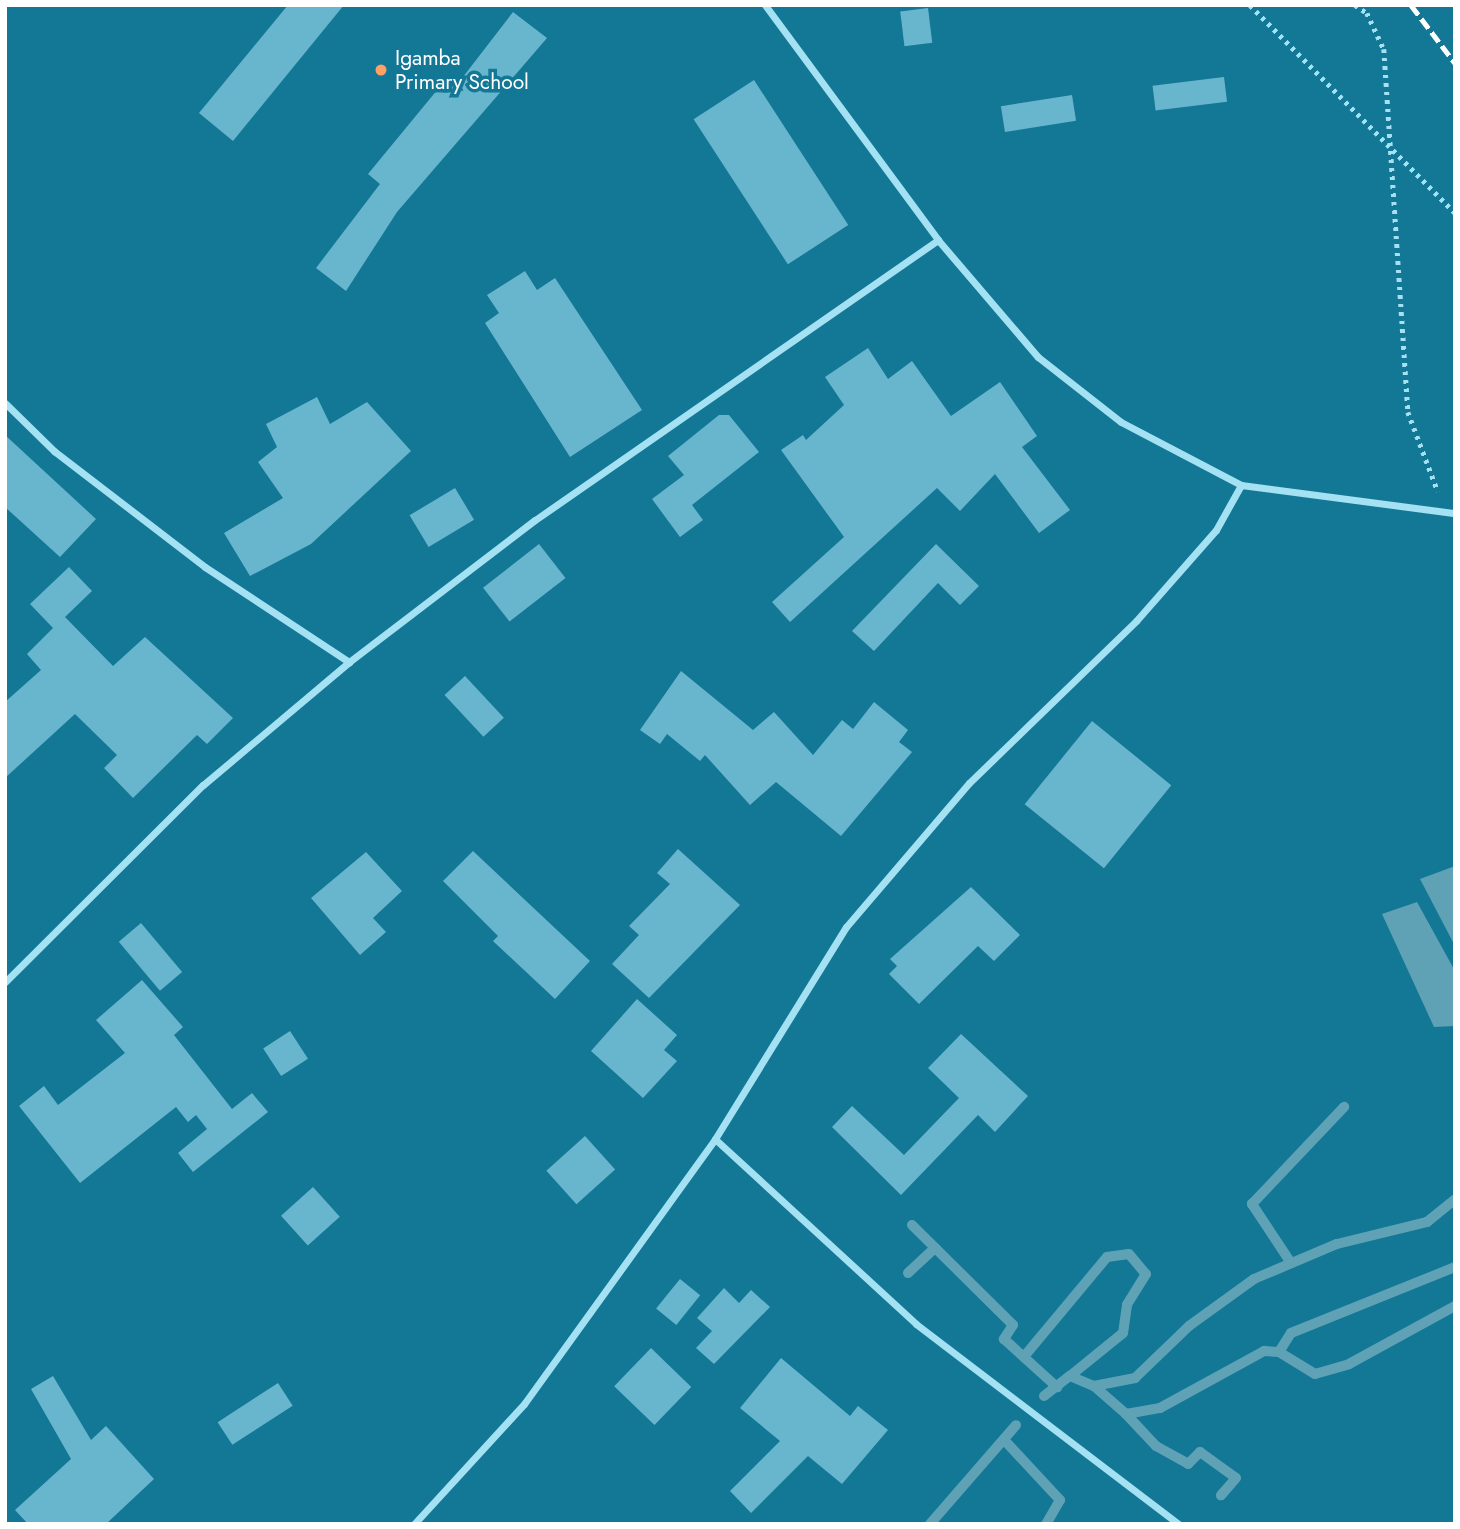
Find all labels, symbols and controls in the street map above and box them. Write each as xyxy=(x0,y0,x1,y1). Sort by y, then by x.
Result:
place label: Igamba Primary School xyxy=(395,45,529,95)
marker: Igamba Primary School xyxy=(373,62,389,78)

